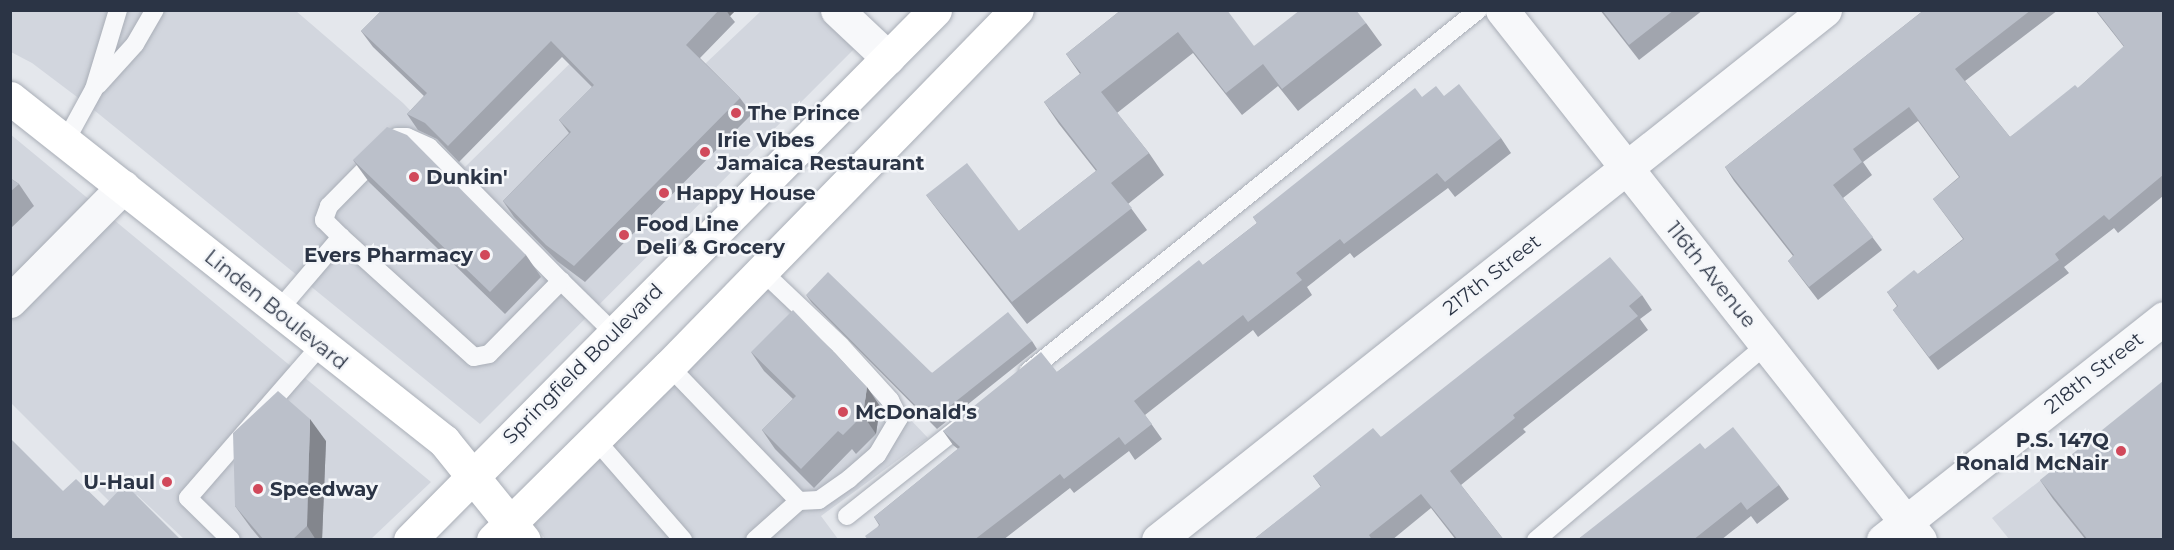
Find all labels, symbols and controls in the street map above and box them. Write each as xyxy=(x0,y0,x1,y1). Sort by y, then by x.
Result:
place label: The Prince xyxy=(748,101,860,125)
marker: The Prince xyxy=(729,106,743,120)
place label: Irie Vibes Jamaica Restaurant xyxy=(717,128,924,175)
marker: Irie Vibes Jamaica Restaurant xyxy=(698,145,712,159)
place label: Dunkin' xyxy=(426,165,508,189)
marker: Dunkin' xyxy=(407,170,421,184)
place label: Happy House xyxy=(676,181,816,205)
marker: Happy House xyxy=(657,186,671,200)
place label: Food Line Deli & Grocery xyxy=(636,212,785,259)
street label: 116th Avenue xyxy=(1661,217,1761,333)
marker: Food Line Deli & Grocery xyxy=(617,228,631,242)
street label: 217th Street xyxy=(1438,229,1546,321)
place label: Evers Pharmacy xyxy=(304,243,473,267)
street label: Linden Boulevard xyxy=(200,245,352,375)
marker: Evers Pharmacy xyxy=(478,248,492,262)
street label: Springfield Boulevard xyxy=(498,279,668,449)
street label: 218th Street xyxy=(2040,327,2148,419)
place label: McDonald's xyxy=(855,400,977,424)
marker: McDonald's xyxy=(836,405,850,419)
place label: P.S. 147Q Ronald McNair xyxy=(1955,428,2109,475)
marker: P.S. 147Q Ronald McNair xyxy=(2114,444,2128,458)
place label: U-Haul xyxy=(83,470,155,494)
marker: U-Haul xyxy=(160,475,174,489)
place label: Speedway xyxy=(270,477,378,501)
marker: Speedway xyxy=(251,482,265,496)

